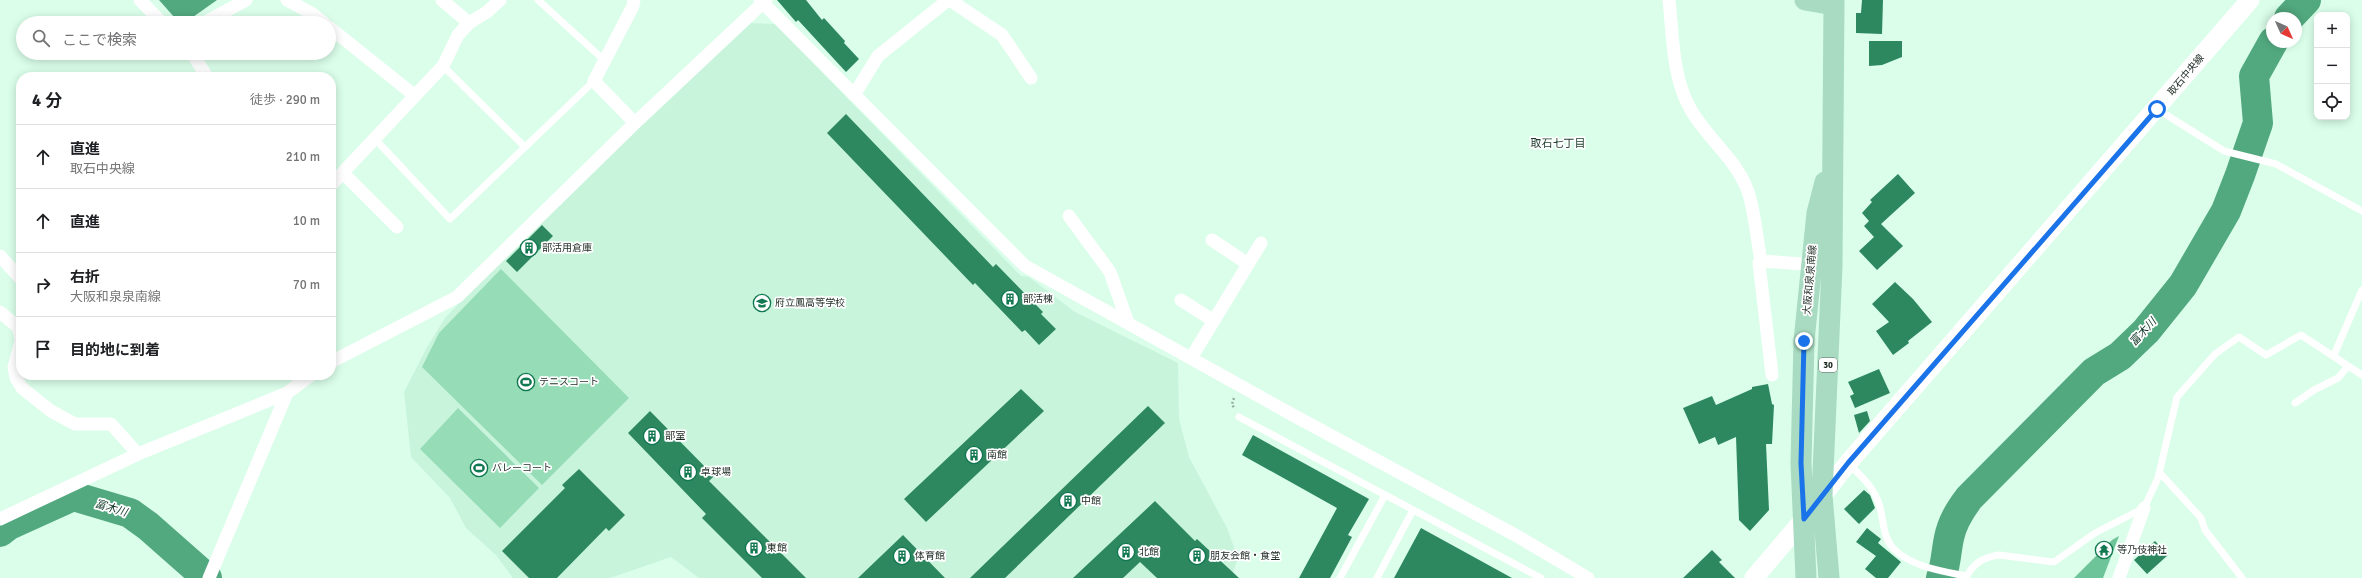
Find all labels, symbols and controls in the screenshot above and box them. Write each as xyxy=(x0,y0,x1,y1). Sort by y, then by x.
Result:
north arrow xyxy=(2266,12,2302,48)
map controls xyxy=(2314,12,2350,120)
button: + xyxy=(2314,12,2350,48)
search box xyxy=(16,16,336,60)
icon: search xyxy=(30,27,52,49)
text: ここで検索 xyxy=(62,31,137,49)
button: − xyxy=(2314,48,2350,84)
street label: 取石中央線 xyxy=(2165,52,2207,98)
button: locate xyxy=(2314,84,2350,120)
text: 4 分 xyxy=(32,90,62,111)
text: 徒歩 · 290 m xyxy=(250,92,320,108)
route start xyxy=(2148,100,2166,118)
district label: 取石七丁目 xyxy=(1531,137,1586,150)
text: 直進 xyxy=(70,140,100,158)
icon: ahead xyxy=(32,146,54,168)
text: 210 m xyxy=(286,149,320,165)
text: 取石中央線 xyxy=(70,161,135,177)
icon: ahead xyxy=(32,210,54,232)
text: 直進 xyxy=(70,213,100,231)
text: 10 m xyxy=(293,213,320,229)
building icon: 部活用倉庫 xyxy=(519,238,539,258)
place label: 部活用倉庫 xyxy=(542,242,592,254)
street label: 大阪和泉泉南線 xyxy=(1801,245,1819,315)
text: 右折 xyxy=(70,268,100,286)
icon: right xyxy=(32,274,54,296)
text: 70 m xyxy=(293,277,320,293)
text: 大阪和泉泉南線 xyxy=(70,289,161,305)
building icon: 部活棟 xyxy=(1000,289,1020,309)
school or university icon: 府立鳳高等学校 xyxy=(752,293,772,313)
place label: 部活棟 xyxy=(1023,293,1053,305)
place label: 府立鳳高等学校 xyxy=(775,297,845,309)
water label: 富木川 xyxy=(2127,315,2160,349)
route end xyxy=(1795,332,1813,350)
icon: arrive xyxy=(32,338,54,360)
text: 目的地に到着 xyxy=(70,341,160,359)
road number: 30 xyxy=(1819,358,1837,372)
sports icon: テニスコート xyxy=(516,372,536,392)
place label: テニスコート xyxy=(539,376,599,388)
building icon: 部室 xyxy=(642,426,662,446)
place label: 部室 xyxy=(665,430,685,442)
building icon: 南館 xyxy=(964,445,984,465)
place label: 南館 xyxy=(987,449,1007,461)
sports icon: バレーコート xyxy=(469,458,489,478)
place label: バレーコート xyxy=(492,462,552,474)
building icon: 卓球場 xyxy=(678,462,698,482)
place label: 卓球場 xyxy=(701,466,731,478)
building icon: 中館 xyxy=(1058,491,1078,511)
place label: 中館 xyxy=(1081,495,1101,507)
water label: 富木川 xyxy=(93,497,130,519)
building icon: 東館 xyxy=(744,538,764,558)
temple icon: 等乃伎神社 xyxy=(2094,540,2114,560)
place label: 東館 xyxy=(767,542,787,554)
building icon: 北館 xyxy=(1116,542,1136,562)
place label: 等乃伎神社 xyxy=(2117,544,2167,556)
building icon: 体育館 xyxy=(892,546,912,566)
place label: 北館 xyxy=(1139,546,1159,558)
building icon: 朋友会館・食堂 xyxy=(1187,546,1207,566)
place label: 体育館 xyxy=(915,550,945,562)
place label: 朋友会館・食堂 xyxy=(1210,550,1280,562)

